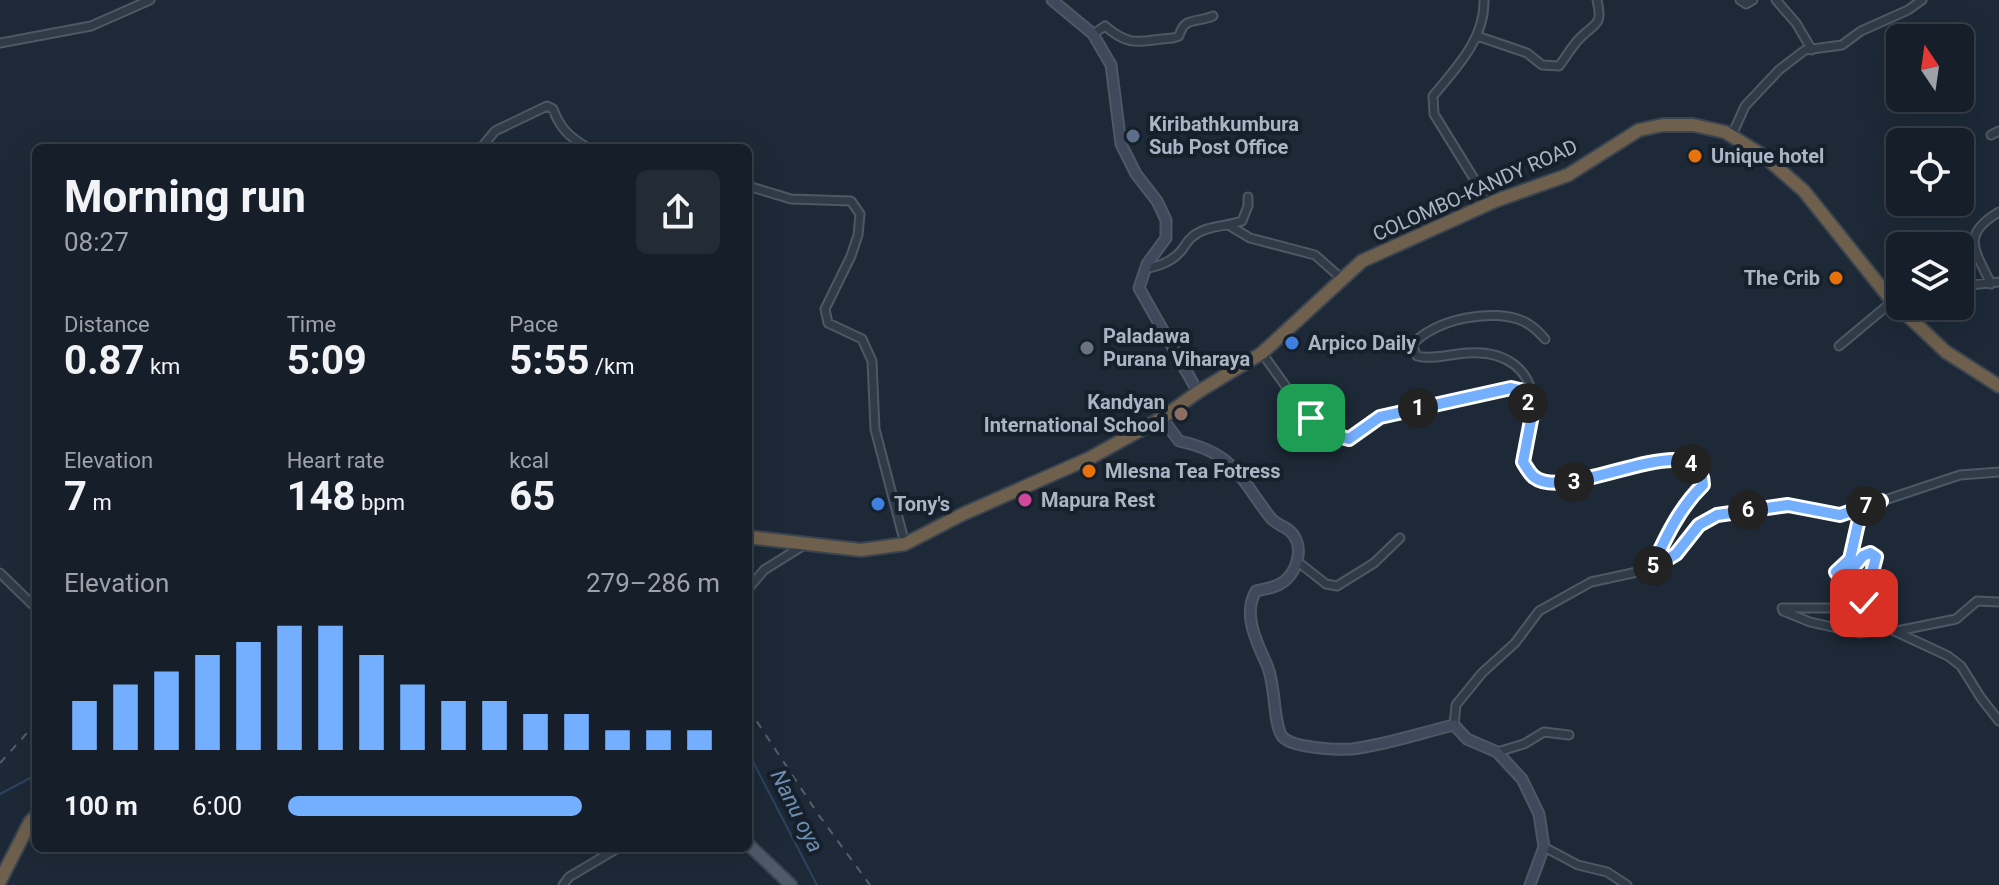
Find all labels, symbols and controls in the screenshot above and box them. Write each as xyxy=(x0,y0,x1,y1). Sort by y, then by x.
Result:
north arrow xyxy=(1886,24,1974,112)
map controls xyxy=(1886,24,1974,320)
place label: Kiribathkumbura Sub Post Office xyxy=(1149,112,1299,159)
marker: Kiribathkumbura Sub Post Office xyxy=(1124,127,1142,145)
button: locate xyxy=(1886,128,1974,216)
street label: COLOMBO-KANDY ROAD xyxy=(1369,134,1581,246)
place label: Unique hotel xyxy=(1711,144,1824,168)
marker: Unique hotel xyxy=(1686,147,1704,165)
button: share xyxy=(636,170,720,254)
text: Morning run xyxy=(64,171,306,223)
text: 08:27 xyxy=(64,227,129,257)
button: layers xyxy=(1886,232,1974,320)
place label: The Crib xyxy=(1744,266,1820,290)
marker: The Crib xyxy=(1827,269,1845,287)
text: Distance xyxy=(64,312,150,337)
text: Time xyxy=(287,312,336,337)
text: Pace xyxy=(509,312,558,337)
place label: Paladawa Purana Viharaya xyxy=(1103,324,1250,371)
place label: Arpico Daily xyxy=(1308,331,1417,355)
marker: Arpico Daily xyxy=(1283,334,1301,352)
text: 0.87 xyxy=(64,337,144,384)
text: 5:09 xyxy=(287,337,367,384)
text: 5:55 xyxy=(509,337,589,384)
marker: Paladawa Purana Viharaya xyxy=(1078,339,1096,357)
text: km xyxy=(144,354,180,379)
text: /km xyxy=(589,354,634,379)
pin: 2 xyxy=(1508,383,1548,423)
pin xyxy=(1277,384,1345,452)
pin: 1 xyxy=(1398,388,1438,428)
place label: Kandyan International School xyxy=(984,390,1165,437)
text: 2 xyxy=(1522,390,1534,415)
text: 1 xyxy=(1412,395,1424,420)
icon: arrive xyxy=(1289,396,1333,440)
marker: Kandyan International School xyxy=(1172,405,1190,423)
pin: 4 xyxy=(1671,444,1711,484)
text: Elevation xyxy=(64,448,153,473)
text: Heart rate xyxy=(287,448,385,473)
text: kcal xyxy=(509,448,549,473)
text: 4 xyxy=(1685,451,1697,476)
place label: Mlesna Tea Fotress xyxy=(1105,459,1281,483)
marker: Mlesna Tea Fotress xyxy=(1080,462,1098,480)
pin: 3 xyxy=(1554,462,1594,502)
text: 3 xyxy=(1568,469,1580,494)
text: 7 xyxy=(64,473,87,520)
text: 148 xyxy=(287,473,356,520)
text: 65 xyxy=(509,473,555,520)
pin: 7 xyxy=(1846,486,1886,526)
place label: Mapura Rest xyxy=(1041,488,1155,512)
text: m xyxy=(87,490,112,515)
text: bpm xyxy=(356,490,405,515)
pin: 6 xyxy=(1728,490,1768,530)
marker: Mapura Rest xyxy=(1016,491,1034,509)
place label: Tony's xyxy=(894,492,950,516)
text: 7 xyxy=(1860,493,1872,518)
marker: Tony's xyxy=(869,495,887,513)
text: 6 xyxy=(1742,497,1754,522)
pin: 5 xyxy=(1633,546,1673,586)
text: 5 xyxy=(1647,553,1659,578)
text: Elevation xyxy=(64,568,169,598)
text: 279–286 m xyxy=(586,568,720,598)
pin xyxy=(1830,569,1898,637)
icon: check xyxy=(1842,581,1886,625)
water label: Nanu oya xyxy=(766,766,828,856)
text: 100 m xyxy=(64,791,138,821)
text: 6:00 xyxy=(192,791,242,821)

